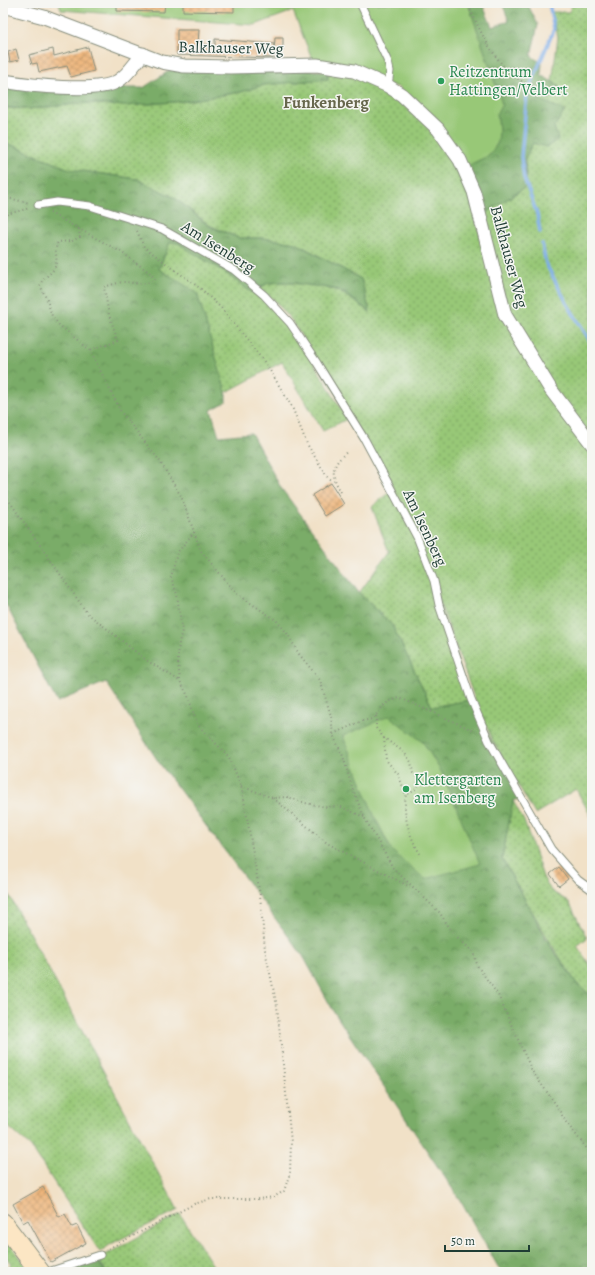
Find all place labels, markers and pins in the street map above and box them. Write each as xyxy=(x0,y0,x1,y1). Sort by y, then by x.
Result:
place label: Reitzentrum Hattingen/Velbert xyxy=(449,61,568,101)
marker: Reitzentrum Hattingen/Velbert xyxy=(436,76,446,86)
place label: Klettergarten am Isenberg xyxy=(414,769,502,809)
marker: Klettergarten am Isenberg xyxy=(401,784,411,794)

